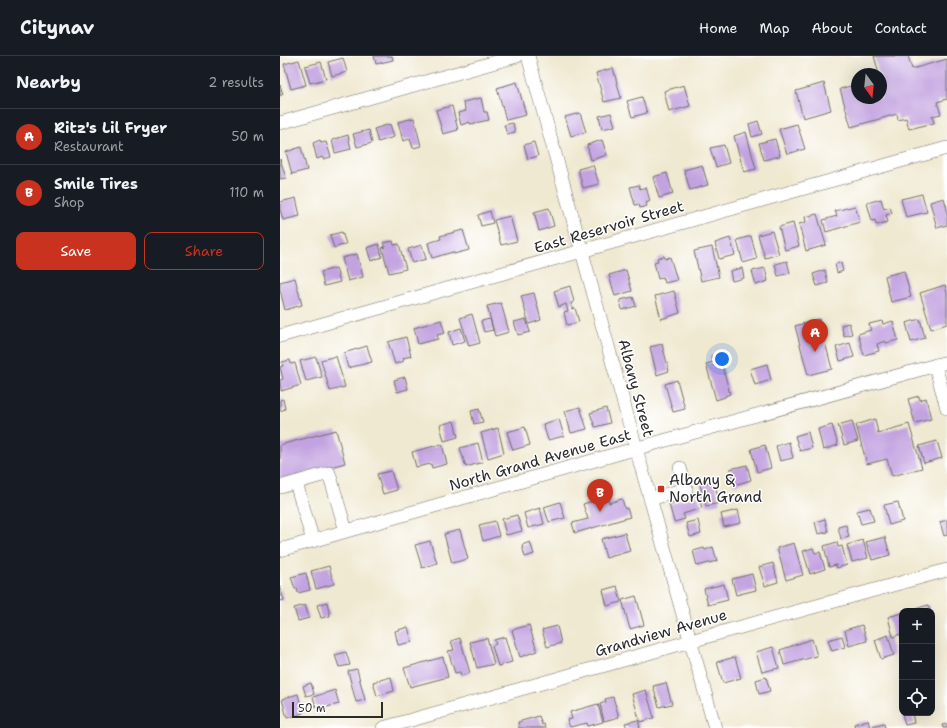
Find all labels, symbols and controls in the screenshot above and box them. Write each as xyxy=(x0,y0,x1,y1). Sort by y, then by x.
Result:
text: Citynav xyxy=(20,15,94,40)
text: Home xyxy=(699,19,738,37)
text: Map xyxy=(760,19,790,37)
text: About xyxy=(812,19,853,37)
text: Contact xyxy=(875,19,927,37)
north arrow xyxy=(851,68,887,104)
text: Nearby xyxy=(16,71,81,93)
text: 2 results xyxy=(208,74,264,91)
text: Ritz's Lil Fryer xyxy=(54,118,167,138)
text: A xyxy=(24,128,34,145)
text: 50 m xyxy=(231,128,264,145)
text: Restaurant xyxy=(54,138,124,155)
text: Smile Tires xyxy=(54,174,138,194)
text: B xyxy=(25,184,33,201)
text: 110 m xyxy=(229,184,264,201)
text: Shop xyxy=(54,194,84,211)
street label: East Reservoir Street xyxy=(532,196,686,258)
button: Save xyxy=(16,232,136,270)
button: Share xyxy=(144,232,264,270)
pin: A xyxy=(802,319,828,352)
street label: Albany Street xyxy=(613,337,659,439)
your location xyxy=(712,349,732,369)
street label: North Grand Avenue East xyxy=(447,424,633,496)
place label: Albany & North Grand xyxy=(669,470,763,507)
pin: B xyxy=(587,479,613,512)
marker: Albany & North Grand xyxy=(656,484,666,494)
street label: Grandview Avenue xyxy=(593,605,729,661)
map controls xyxy=(899,608,935,716)
button: + xyxy=(899,608,935,644)
button: − xyxy=(899,644,935,680)
button: locate xyxy=(899,680,935,716)
scale bar xyxy=(292,700,383,719)
text: 50 m xyxy=(298,701,326,716)

